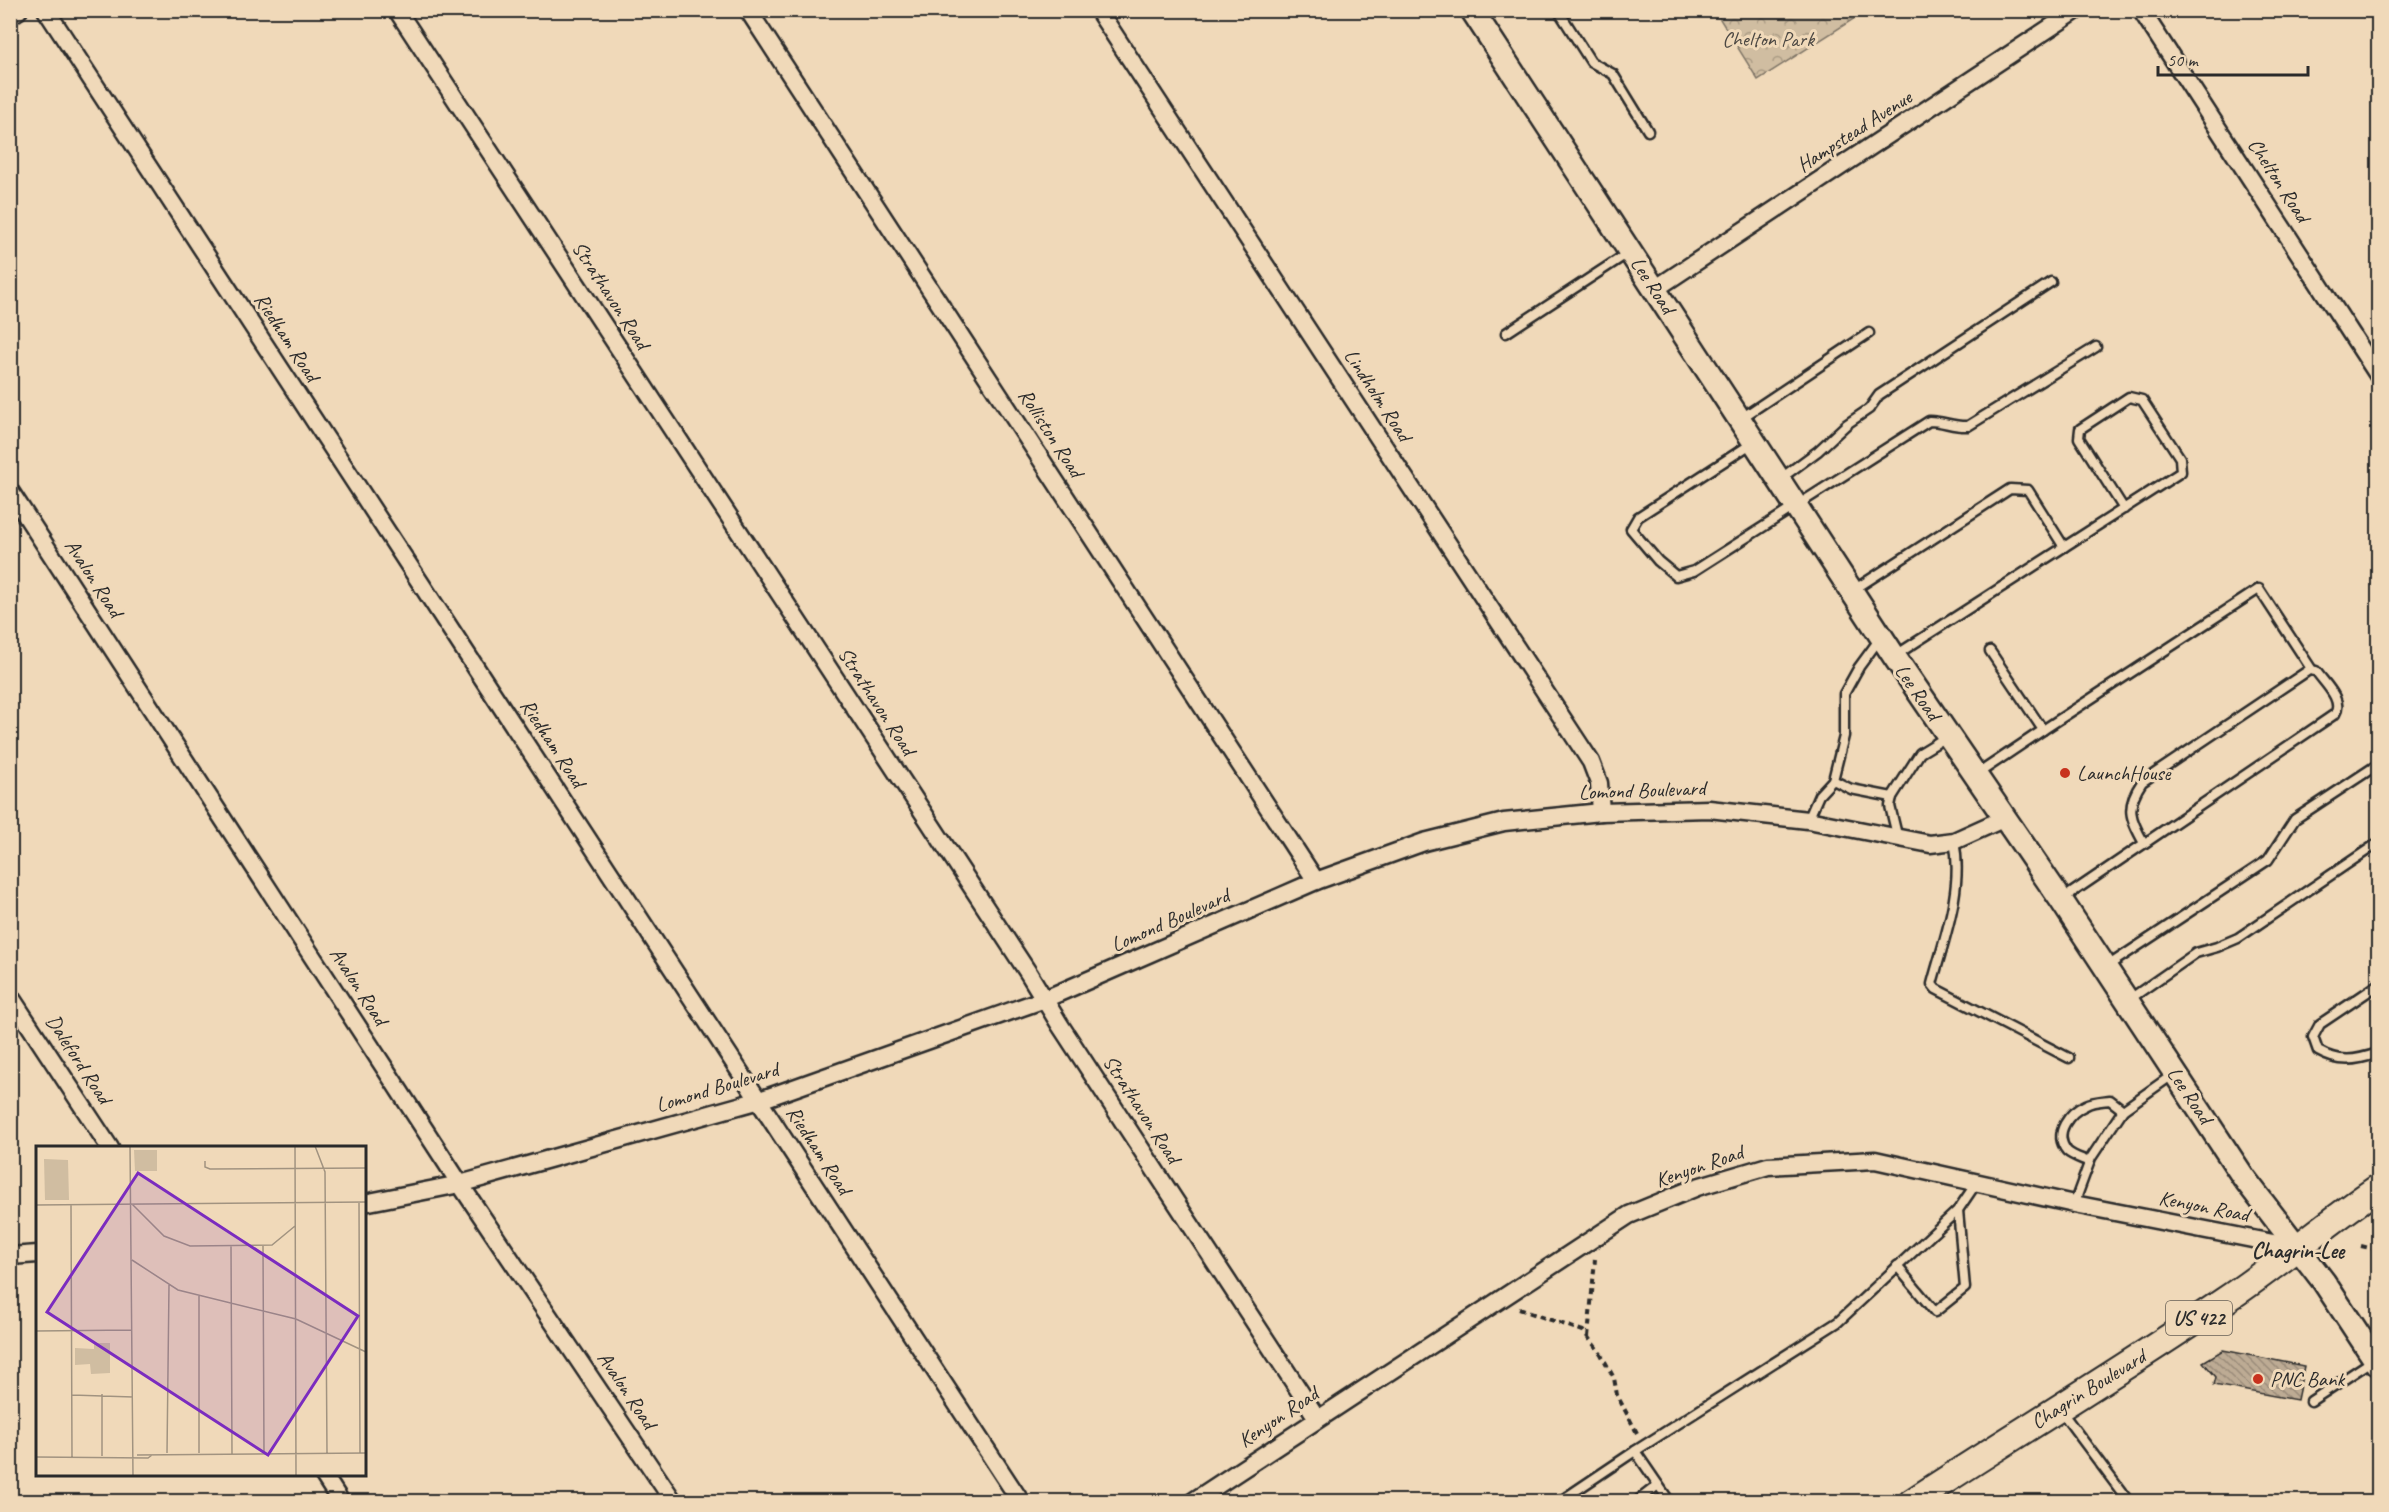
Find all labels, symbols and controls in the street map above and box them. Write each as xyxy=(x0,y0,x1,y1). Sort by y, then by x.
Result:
park label: Chelton Park xyxy=(1722,26,1815,52)
scale bar xyxy=(2158,39,2308,77)
text: 50 m xyxy=(2167,49,2200,71)
street label: Hampstead Avenue xyxy=(1792,84,1917,178)
street label: Chelton Road xyxy=(2242,133,2318,230)
street label: Strathavon Road xyxy=(566,236,658,357)
street label: Lee Road xyxy=(1625,252,1683,322)
street label: Riedham Road xyxy=(249,288,327,389)
street label: Lindholm Road xyxy=(1338,344,1419,448)
street label: Rolliston Road xyxy=(1013,384,1091,485)
street label: Avalon Road xyxy=(59,534,131,625)
street label: Strathavon Road xyxy=(832,642,924,763)
street label: Lee Road xyxy=(1889,659,1949,728)
street label: Riedham Road xyxy=(515,694,593,795)
place label: LaunchHouse xyxy=(2077,760,2171,786)
marker: LaunchHouse xyxy=(2058,766,2072,780)
street label: Lomond Boulevard xyxy=(1578,775,1709,805)
street label: Lomond Boulevard xyxy=(1107,881,1236,958)
street label: Avalon Road xyxy=(324,942,396,1033)
street label: Daleford Road xyxy=(41,1009,120,1112)
street label: Strathavon Road xyxy=(1097,1050,1189,1171)
street label: Lomond Boulevard xyxy=(653,1055,785,1118)
street label: Lee Road xyxy=(2162,1062,2220,1131)
street label: Riedham Road xyxy=(781,1101,859,1202)
street label: Kenyon Road xyxy=(1652,1138,1750,1193)
inset map xyxy=(36,1146,366,1476)
street label: Kenyon Road xyxy=(2157,1185,2255,1228)
district label: Chagrin-Lee xyxy=(2252,1237,2346,1265)
road number: US 422 xyxy=(2166,1301,2232,1335)
street label: Chagrin Boulevard xyxy=(2026,1342,2153,1435)
street label: Avalon Road xyxy=(592,1346,664,1437)
place label: PNC Bank xyxy=(2270,1366,2345,1392)
marker: PNC Bank xyxy=(2251,1372,2265,1386)
street label: Kenyon Road xyxy=(1233,1379,1326,1453)

